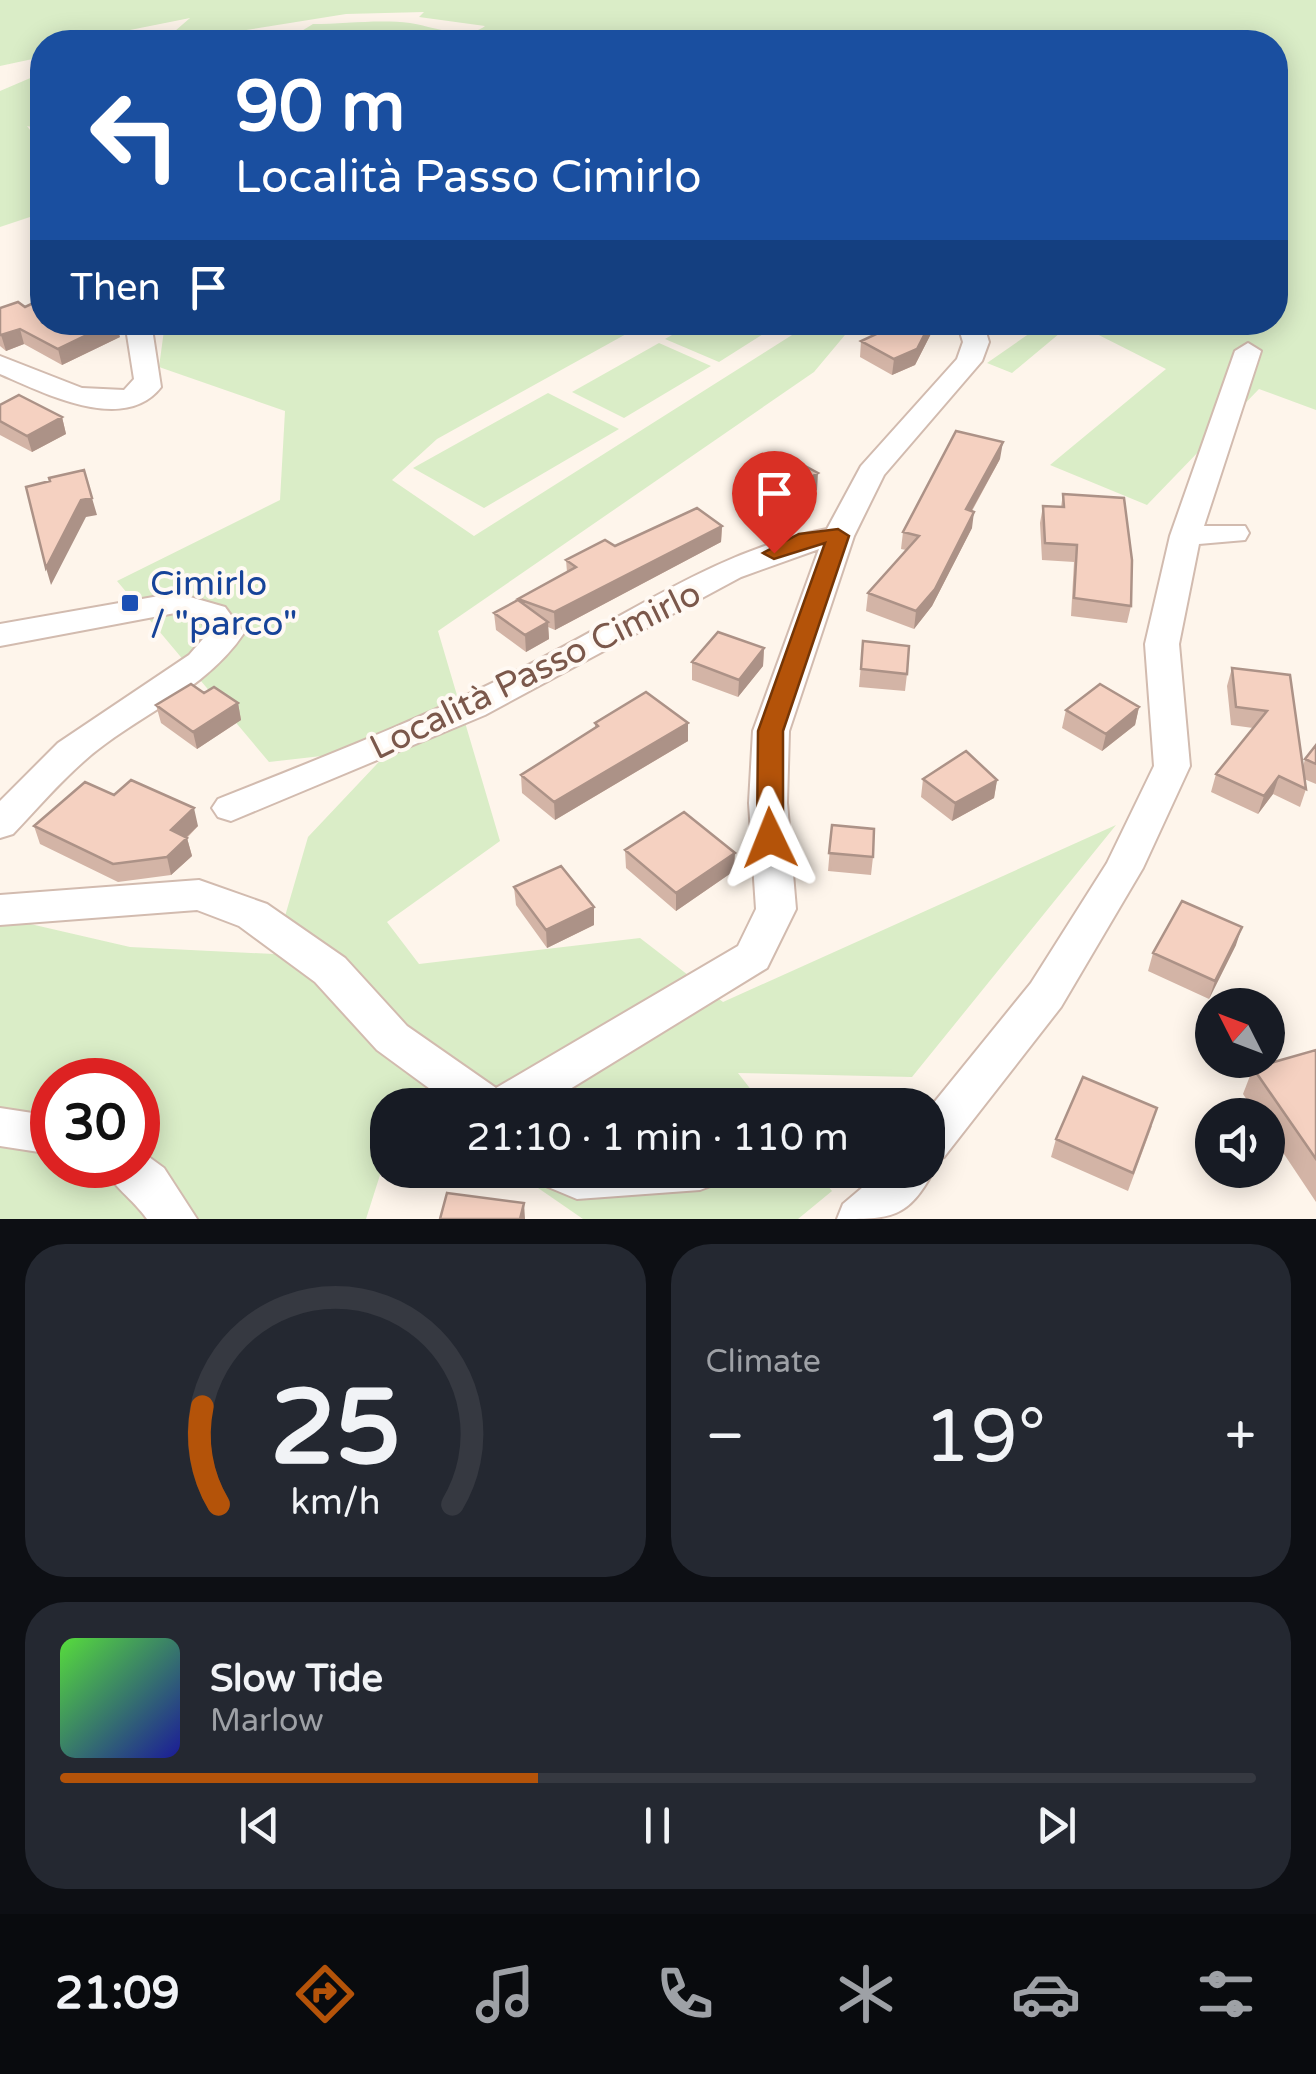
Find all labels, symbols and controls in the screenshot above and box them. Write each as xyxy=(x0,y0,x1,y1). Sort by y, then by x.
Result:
text: 90 m xyxy=(235,66,405,150)
icon: left xyxy=(70,70,200,200)
text: Località Passo Cimirlo xyxy=(235,151,702,205)
icon: arrive xyxy=(181,260,236,315)
text: Then xyxy=(70,265,161,311)
pin xyxy=(732,451,817,554)
icon: arrive xyxy=(747,466,802,521)
place label: Cimirlo / "parco" xyxy=(150,563,297,645)
street label: Località Passo Cimirlo xyxy=(363,572,708,769)
marker: Cimirlo / "parco" xyxy=(119,592,141,614)
position arrow xyxy=(718,786,822,890)
north arrow xyxy=(1195,988,1285,1078)
map controls xyxy=(1195,988,1285,1188)
speed limit sign: 30 xyxy=(30,1058,160,1188)
button: sound xyxy=(1195,1098,1285,1188)
text: 21:10 · 1 min · 110 m xyxy=(466,1115,849,1161)
text: Climate xyxy=(706,1343,821,1381)
text: 25 xyxy=(270,1367,401,1492)
text: 19° xyxy=(924,1392,1046,1482)
text: − xyxy=(706,1404,745,1470)
text: + xyxy=(1225,1404,1256,1470)
text: km/h xyxy=(290,1481,380,1524)
text: Slow Tide xyxy=(210,1656,383,1702)
text: Marlow xyxy=(210,1702,324,1740)
icon: previous xyxy=(232,1798,287,1853)
icon: pause xyxy=(630,1798,685,1853)
icon: next xyxy=(1029,1798,1084,1853)
icon: directions xyxy=(290,1959,360,2029)
icon: music xyxy=(470,1959,540,2029)
icon: phone xyxy=(650,1959,720,2029)
icon: climate xyxy=(831,1959,901,2029)
icon: car xyxy=(1011,1959,1081,2029)
icon: filters xyxy=(1191,1959,1261,2029)
text: 21:09 xyxy=(55,1967,180,2021)

